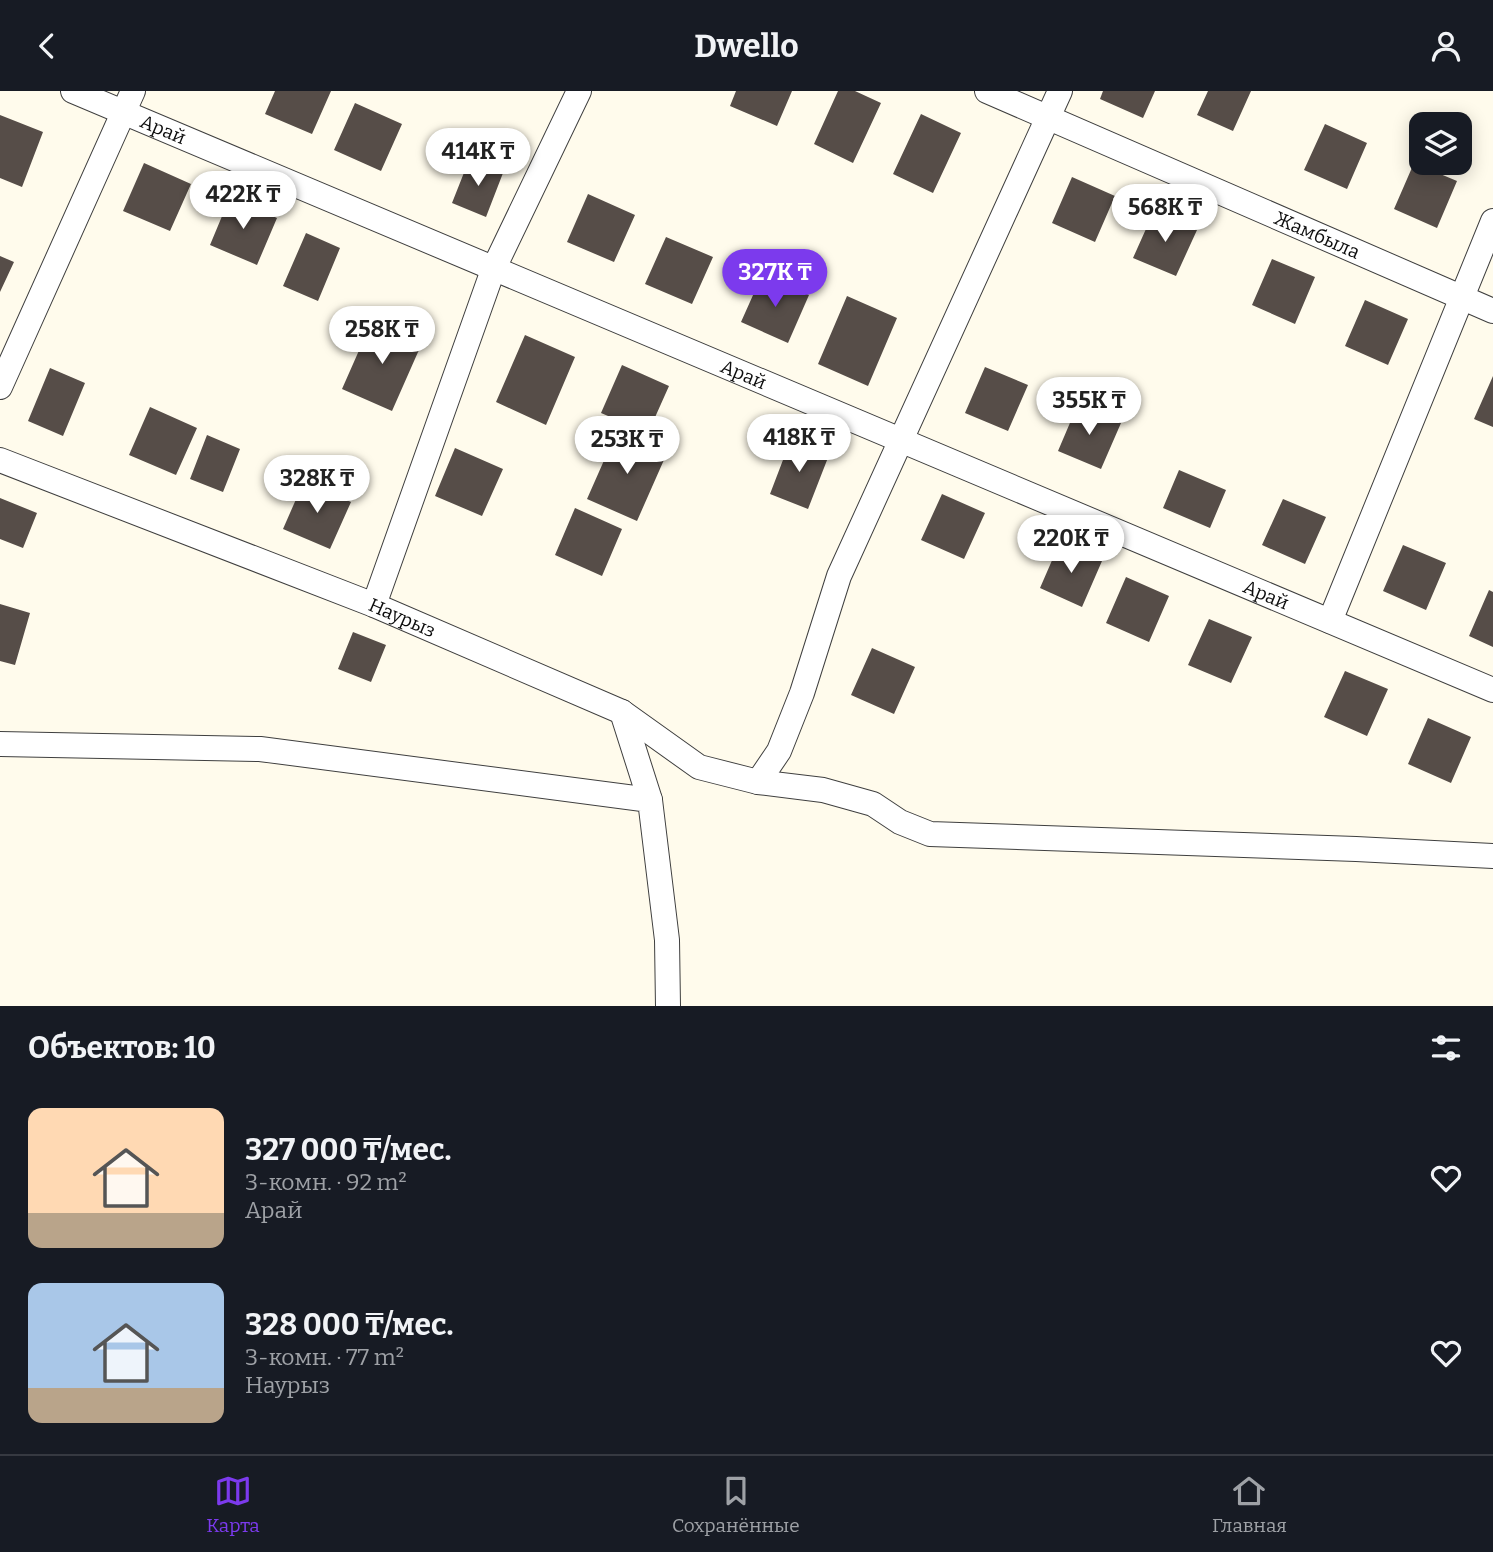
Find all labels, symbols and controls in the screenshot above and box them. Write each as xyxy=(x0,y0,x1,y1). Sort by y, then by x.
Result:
icon: back xyxy=(28,27,66,65)
text: Dwello xyxy=(694,27,799,65)
icon: person xyxy=(1427,27,1465,65)
street label: Арай xyxy=(137,109,190,149)
map controls xyxy=(1409,112,1472,175)
button: layers xyxy=(1409,112,1472,175)
pin: 414K ₸ xyxy=(421,129,535,188)
text: 414K ₸ xyxy=(442,137,514,165)
pin: 422K ₸ xyxy=(186,171,300,231)
text: 422K ₸ xyxy=(206,180,280,208)
pin: 568K ₸ xyxy=(1108,185,1222,244)
text: 568K ₸ xyxy=(1128,193,1202,221)
street label: Жамбыла xyxy=(1271,206,1364,264)
pin: 327K ₸ xyxy=(718,249,832,309)
text: 327K ₸ xyxy=(738,258,812,286)
pin: 258K ₸ xyxy=(325,307,439,366)
text: 258K ₸ xyxy=(345,315,419,343)
street label: Арай xyxy=(717,354,770,394)
pin: 355K ₸ xyxy=(1032,377,1146,437)
text: 355K ₸ xyxy=(1052,386,1126,414)
pin: 418K ₸ xyxy=(742,415,856,474)
pin: 253K ₸ xyxy=(570,417,684,476)
text: 418K ₸ xyxy=(763,423,835,451)
text: 253K ₸ xyxy=(591,425,663,453)
pin: 328K ₸ xyxy=(260,455,374,515)
text: 328K ₸ xyxy=(280,464,354,492)
pin: 220K ₸ xyxy=(1014,515,1128,575)
text: 220K ₸ xyxy=(1033,524,1109,552)
street label: Арай xyxy=(1240,575,1292,614)
street label: Наурыз xyxy=(365,593,439,642)
icon: filters xyxy=(1427,1029,1465,1067)
text: Объектов: 10 xyxy=(28,1030,216,1066)
text: 327 000 ₸/мес. xyxy=(245,1132,451,1168)
icon: home xyxy=(84,1136,168,1220)
icon: heart xyxy=(1427,1159,1465,1197)
text: 3-комн. · 92 m² xyxy=(245,1168,407,1196)
text: Арай xyxy=(245,1196,302,1224)
text: 328 000 ₸/мес. xyxy=(245,1307,453,1343)
icon: home xyxy=(84,1311,168,1395)
icon: heart xyxy=(1427,1334,1465,1372)
text: 3-комн. · 77 m² xyxy=(245,1343,404,1371)
text: Наурыз xyxy=(245,1371,330,1399)
tab: Карта xyxy=(206,1472,260,1537)
tab: Сохранённые xyxy=(672,1472,800,1537)
tab: Главная xyxy=(1212,1472,1287,1537)

